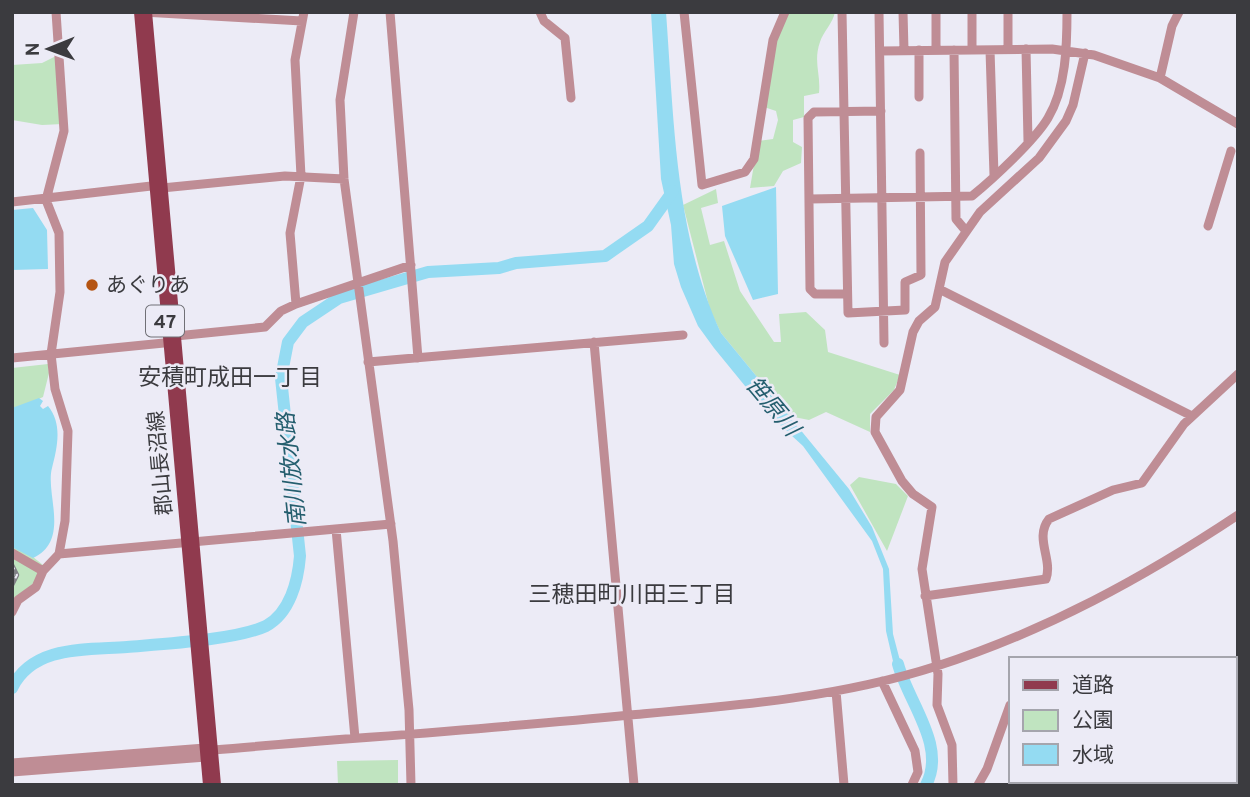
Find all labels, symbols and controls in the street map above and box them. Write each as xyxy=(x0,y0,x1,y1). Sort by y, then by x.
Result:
north arrow xyxy=(14,14,84,84)
text: N xyxy=(22,42,46,56)
place label: あぐりあ xyxy=(106,273,190,300)
marker: あぐりあ xyxy=(84,277,100,293)
road number: 47 xyxy=(146,306,184,336)
district label: 安積町成田一丁目 xyxy=(138,365,322,394)
water label: 笹原川 xyxy=(738,372,806,446)
street label: 郡山長沼線 xyxy=(143,409,180,516)
water label: 南川放水路 xyxy=(273,409,314,528)
district label: 三穂田町川田三丁目 xyxy=(529,582,736,611)
legend xyxy=(1009,657,1236,783)
text: 道路 xyxy=(1072,673,1114,700)
text: 公園 xyxy=(1072,708,1114,735)
text: 水域 xyxy=(1072,743,1114,770)

